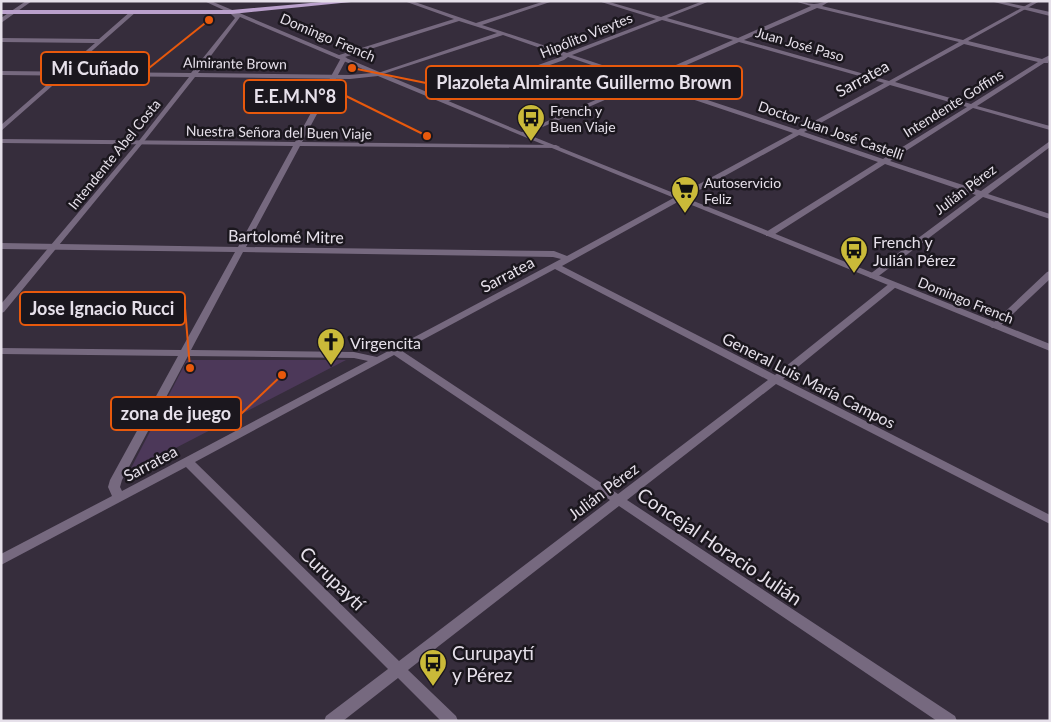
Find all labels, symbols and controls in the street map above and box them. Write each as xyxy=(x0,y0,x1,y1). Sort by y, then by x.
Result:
street label: Domingo French xyxy=(278,9,378,65)
street label: Hipólito Vieytes xyxy=(537,9,635,61)
street label: Juan José Paso xyxy=(754,23,846,65)
callout: Mi Cuñado xyxy=(41,52,149,85)
street label: Almirante Brown xyxy=(183,54,287,72)
street label: Sarratea xyxy=(832,56,892,100)
text: Mi Cuñado xyxy=(51,57,139,79)
street label: Intendente Goffins xyxy=(900,65,1006,141)
callout: Plazoleta Almirante Guillermo Brown xyxy=(426,66,742,99)
text: Plazoleta Almirante Guillermo Brown xyxy=(436,71,732,93)
callout: E.E.M.N°8 xyxy=(244,80,346,113)
text: E.E.M.N°8 xyxy=(254,85,336,107)
street label: Intendente Abel Costa xyxy=(64,95,164,213)
street label: Doctor Juan José Castelli xyxy=(756,97,906,163)
place label: French y Buen Viaje xyxy=(550,102,616,135)
bus stop icon: French y Buen Viaje xyxy=(516,103,546,142)
street label: Nuestra Señora del Buen Viaje xyxy=(186,122,372,142)
street label: Julián Pérez xyxy=(931,160,999,218)
place label: Autoservicio Feliz xyxy=(704,174,781,207)
supermarket icon: Autoservicio Feliz xyxy=(670,175,700,214)
street label: Bartolomé Mitre xyxy=(228,225,344,247)
place label: French y Julián Pérez xyxy=(873,232,956,269)
bus stop icon: French y Julián Pérez xyxy=(839,235,869,274)
street label: Sarratea xyxy=(477,252,537,296)
street label: Domingo French xyxy=(916,273,1016,327)
callout: Jose Ignacio Rucci xyxy=(20,292,185,325)
text: Jose Ignacio Rucci xyxy=(30,297,174,319)
church icon: Virgencita xyxy=(316,327,346,366)
street label: General Luis María Campos xyxy=(719,328,899,432)
place label: Virgencita xyxy=(350,333,421,352)
callout: zona de juego xyxy=(111,397,241,430)
text: zona de juego xyxy=(121,402,231,424)
street label: Sarratea xyxy=(120,441,180,485)
street label: Julián Pérez xyxy=(564,458,642,524)
street label: Concejal Horacio Julián xyxy=(633,482,807,610)
street label: Curupaytí xyxy=(296,541,371,616)
place label: Curupaytí y Pérez xyxy=(452,641,535,686)
bus stop icon: Curupaytí y Pérez xyxy=(418,648,448,687)

